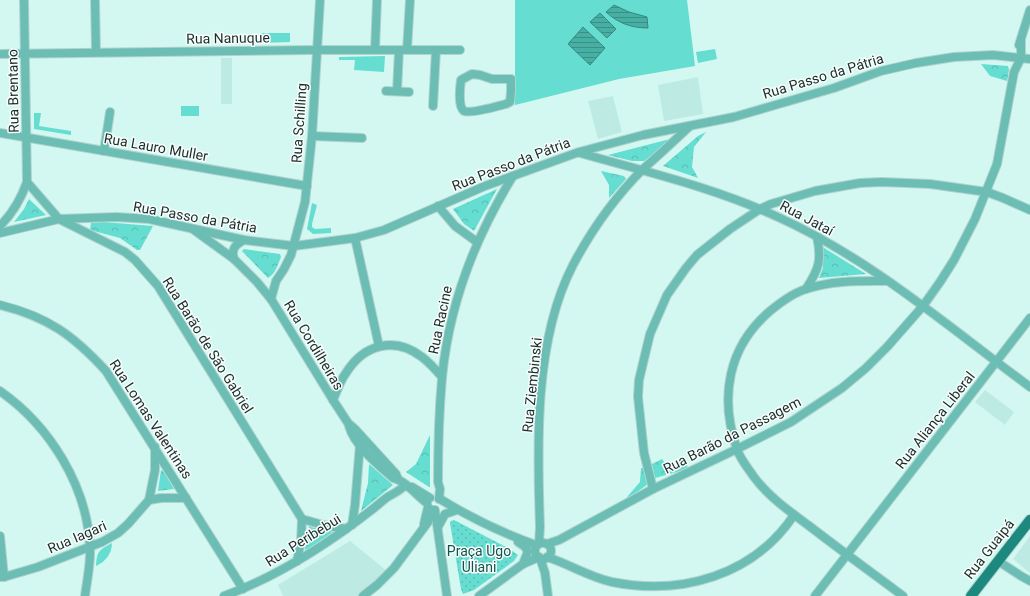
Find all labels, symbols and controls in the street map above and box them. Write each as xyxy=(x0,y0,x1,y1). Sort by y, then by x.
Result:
street label: Rua Nanuque xyxy=(186,29,270,47)
street label: Rua Brentano xyxy=(4,49,22,133)
street label: Rua Passo da Pátria xyxy=(761,50,885,102)
street label: Rua Schilling xyxy=(288,83,310,163)
street label: Rua Lauro Muller xyxy=(103,130,209,164)
street label: Rua Passo da Pátria xyxy=(450,134,572,194)
street label: Rua Jataí xyxy=(777,197,837,239)
street label: Rua Passo da Pátria xyxy=(132,198,258,236)
street label: Rua Barão de São Gabriel xyxy=(159,274,257,416)
street label: Rua Racine xyxy=(425,284,455,356)
street label: Rua Cordilheiras xyxy=(281,297,347,393)
street label: Rua Ziembinski xyxy=(519,337,545,433)
street label: Rua Lomas Valentinas xyxy=(106,356,196,482)
street label: Rua Aliança Liberal xyxy=(892,368,978,472)
street label: Rua Barão da Passagem xyxy=(661,393,803,477)
street label: Rua Peribebui xyxy=(262,510,344,570)
street label: Rua Guaipá xyxy=(961,516,1017,582)
street label: Rua Iagari xyxy=(45,517,109,557)
park label: Praça Ugo Uliani xyxy=(447,543,511,575)

